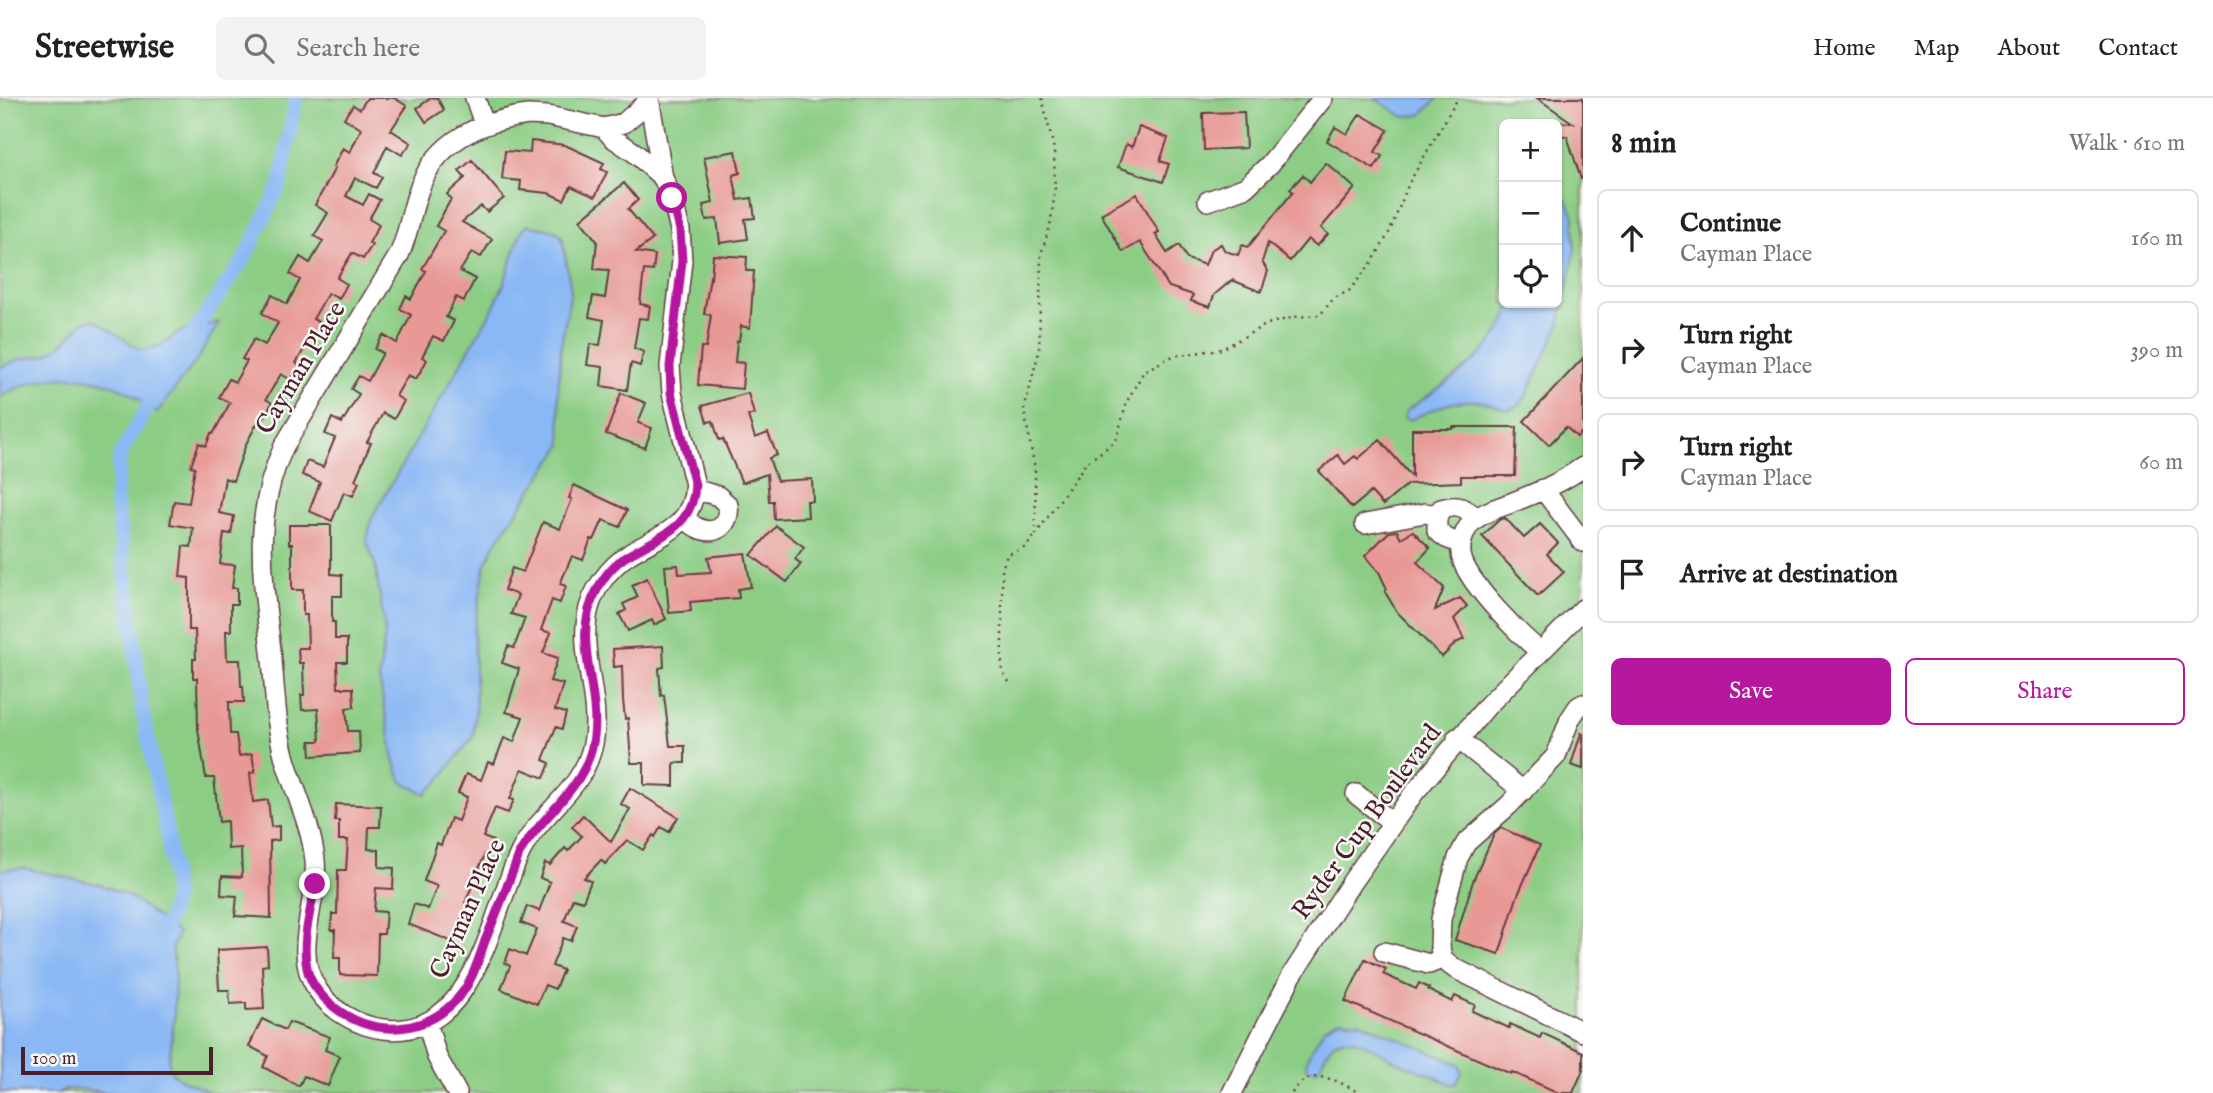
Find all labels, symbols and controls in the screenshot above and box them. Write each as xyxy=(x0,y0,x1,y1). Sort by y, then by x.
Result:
search box xyxy=(216,17,706,80)
text: Streetwise xyxy=(35,27,174,69)
icon: search xyxy=(240,29,278,67)
text: Search here xyxy=(296,32,420,65)
text: Home xyxy=(1813,33,1876,64)
text: Map xyxy=(1914,33,1960,64)
text: About xyxy=(1998,33,2060,64)
text: Contact xyxy=(2098,33,2178,64)
map controls xyxy=(1499,119,1562,308)
button: + xyxy=(1499,119,1562,182)
text: 8 min xyxy=(1611,125,1677,163)
text: Walk · 610 m xyxy=(2069,129,2185,158)
route start xyxy=(656,182,687,213)
button: − xyxy=(1499,182,1562,245)
text: Continue xyxy=(1680,207,1781,240)
icon: ahead xyxy=(1613,219,1651,257)
text: 160 m xyxy=(2131,224,2183,253)
text: Cayman Place xyxy=(1680,240,1812,269)
button: locate xyxy=(1499,245,1562,308)
street label: Cayman Place xyxy=(248,295,354,441)
text: Turn right xyxy=(1680,319,1793,352)
icon: right xyxy=(1613,331,1651,369)
text: 390 m xyxy=(2130,336,2183,365)
text: Cayman Place xyxy=(1680,352,1812,381)
text: Turn right xyxy=(1680,431,1793,464)
icon: right xyxy=(1613,443,1651,481)
text: 60 m xyxy=(2139,448,2183,477)
text: Cayman Place xyxy=(1680,464,1812,493)
icon: arrive xyxy=(1613,555,1651,593)
text: Arrive at destination xyxy=(1680,558,1898,591)
button: Save xyxy=(1611,658,1891,725)
button: Share xyxy=(1905,658,2185,725)
street label: Ryder Cup Boulevard xyxy=(1285,718,1449,926)
street label: Cayman Place xyxy=(422,834,514,984)
route end xyxy=(299,868,330,899)
scale bar xyxy=(21,1044,214,1076)
text: 100 m xyxy=(32,1047,76,1071)

